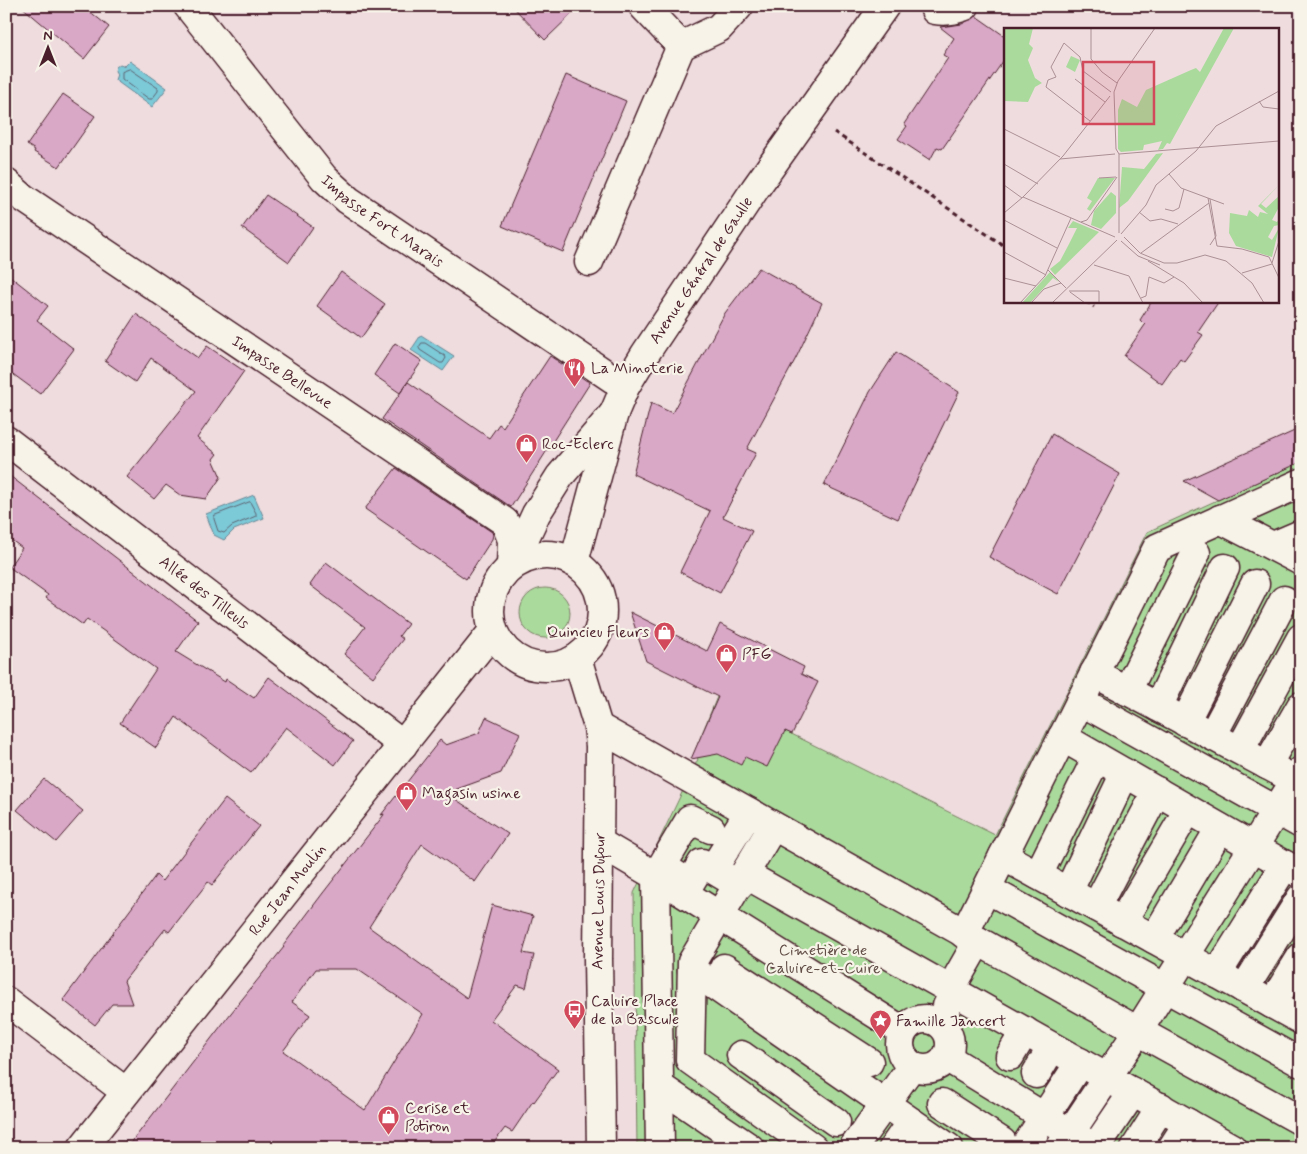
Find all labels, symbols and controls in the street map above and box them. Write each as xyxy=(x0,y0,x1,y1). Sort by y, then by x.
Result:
north arrow xyxy=(22,22,72,72)
text: N xyxy=(43,27,53,45)
inset map xyxy=(1004,28,1280,302)
street label: Impasse Fort Marais xyxy=(317,170,448,272)
street label: Avenue Général de Gaulle xyxy=(644,192,758,348)
street label: Impasse Bellevue xyxy=(228,331,337,414)
restaurant icon: La Minoterie xyxy=(563,356,587,387)
place label: La Minoterie xyxy=(591,358,684,379)
shop icon: Roc-Eclerc xyxy=(514,432,538,463)
place label: Roc-Eclerc xyxy=(542,434,614,455)
street label: Allée des Tilleuls xyxy=(155,551,253,634)
shop icon: Quincieu Fleurs xyxy=(653,620,677,651)
place label: Quincieu Fleurs xyxy=(547,622,649,643)
shop icon: PFG xyxy=(714,642,738,673)
place label: PFG xyxy=(742,644,772,665)
shop icon: Magasin usine xyxy=(394,781,418,812)
place label: Magasin usine xyxy=(422,783,521,805)
street label: Avenue Louis Dufour xyxy=(587,832,613,970)
street label: Rue Jean Moulin xyxy=(244,839,331,940)
park label: Cimetière de Caluire-et-Cuire xyxy=(765,940,881,979)
place label: Caluire Place de la Bascule xyxy=(591,991,679,1030)
bus stop icon: Caluire Place de la Bascule xyxy=(563,998,587,1029)
place icon: Famille Jancert xyxy=(868,1009,892,1040)
place label: Famille Jancert xyxy=(896,1011,1007,1032)
place label: Cerise et Potiron xyxy=(405,1098,470,1137)
shop icon: Cerise et Potiron xyxy=(377,1105,401,1136)

